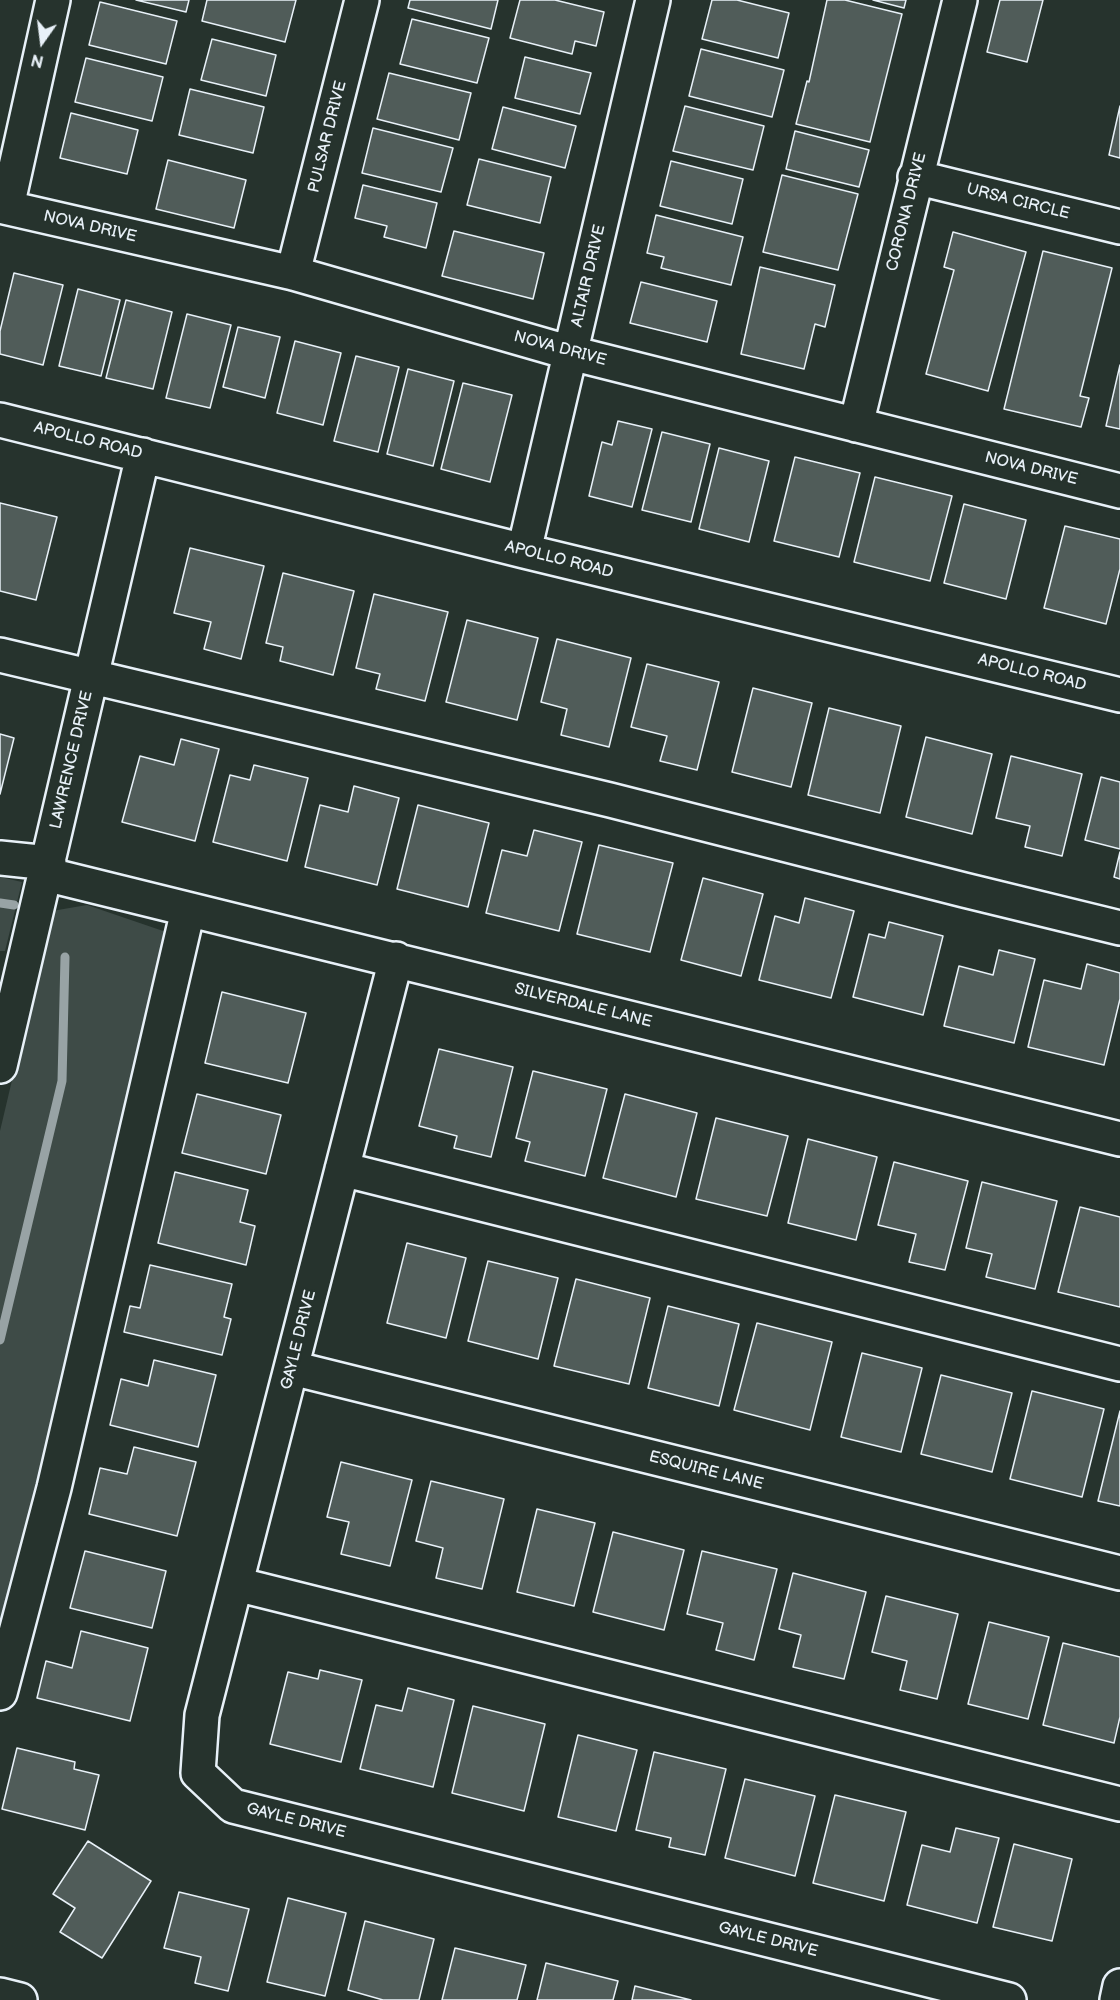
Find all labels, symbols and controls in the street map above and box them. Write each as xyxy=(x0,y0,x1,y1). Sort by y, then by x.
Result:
north arrow xyxy=(12,12,72,72)
text: N xyxy=(29,49,46,71)
street label: PULSAR DRIVE xyxy=(305,79,351,195)
street label: CORONA DRIVE xyxy=(883,151,931,273)
street label: URSA CIRCLE xyxy=(964,180,1072,224)
street label: NOVA DRIVE xyxy=(42,207,138,247)
street label: ALTAIR DRIVE xyxy=(568,223,610,329)
street label: NOVA DRIVE xyxy=(512,327,608,371)
street label: APOLLO ROAD xyxy=(32,418,144,464)
street label: NOVA DRIVE xyxy=(983,448,1079,490)
street label: APOLLO ROAD xyxy=(503,537,615,583)
street label: APOLLO ROAD xyxy=(976,650,1088,696)
street label: LAWRENCE DRIVE xyxy=(47,689,97,831)
street label: SILVERDALE LANE xyxy=(512,980,654,1032)
street label: GAYLE DRIVE xyxy=(277,1288,321,1392)
street label: ESQUIRE LANE xyxy=(647,1448,765,1494)
street label: GAYLE DRIVE xyxy=(244,1799,348,1843)
street label: GAYLE DRIVE xyxy=(716,1918,820,1962)

